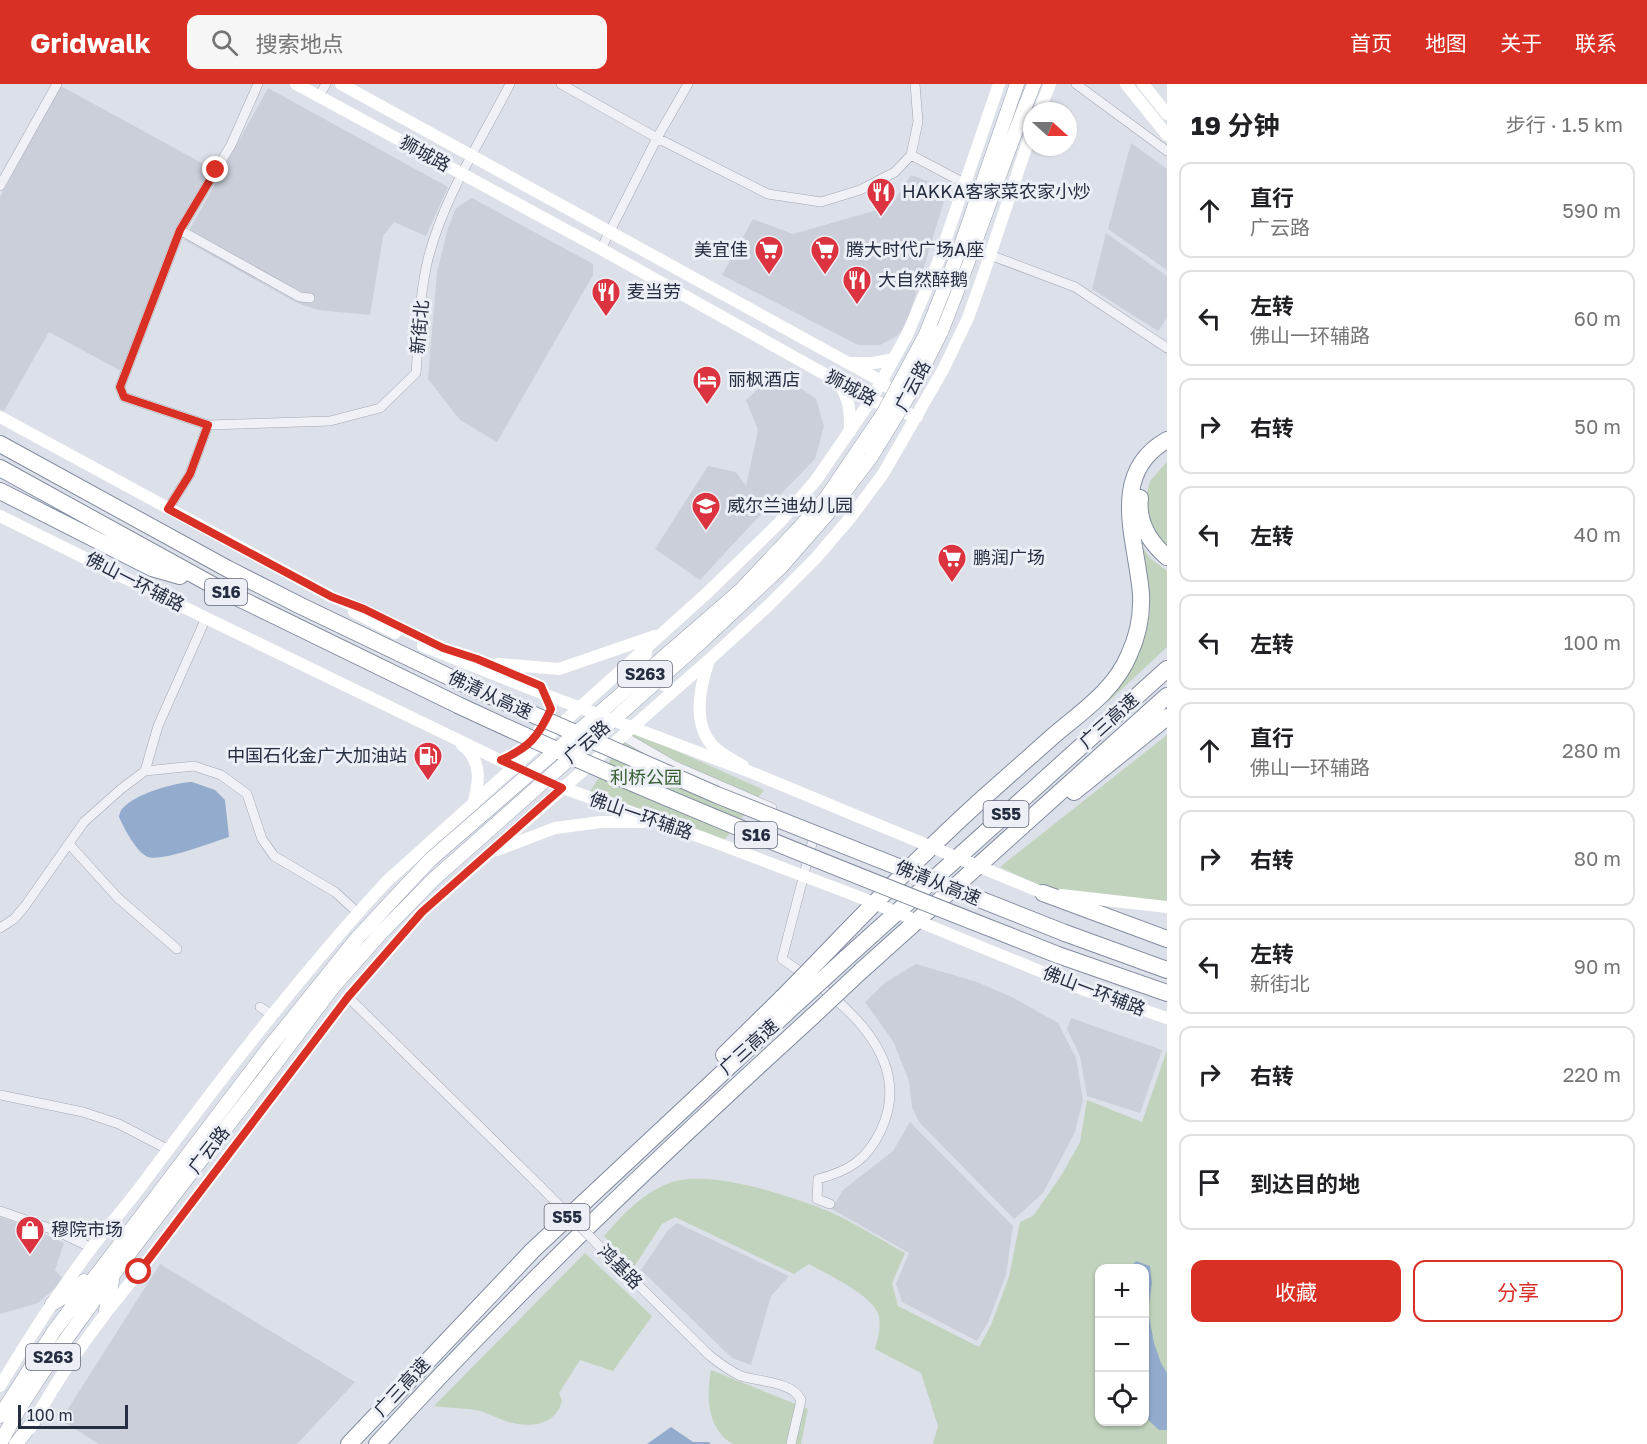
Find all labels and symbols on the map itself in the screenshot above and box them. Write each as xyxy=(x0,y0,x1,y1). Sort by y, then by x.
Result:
north arrow xyxy=(1023,102,1077,156)
street label: 狮城路 xyxy=(397,130,454,176)
route end xyxy=(202,156,228,182)
restaurant icon: HAKKA客家菜农家小炒 xyxy=(865,176,897,218)
place label: HAKKA客家菜农家小炒 xyxy=(902,180,1091,202)
supermarket icon: 美宜佳 xyxy=(753,234,785,276)
supermarket icon: 腾大时代广场A座 xyxy=(809,234,841,276)
place label: 美宜佳 xyxy=(694,238,748,260)
place label: 腾大时代广场A座 xyxy=(846,238,984,260)
restaurant icon: 大自然醉鹅 xyxy=(841,264,873,306)
place label: 大自然醉鹅 xyxy=(878,268,968,290)
restaurant icon: 麦当劳 xyxy=(590,276,622,318)
place label: 麦当劳 xyxy=(627,280,681,302)
street label: 新街北 xyxy=(406,299,432,355)
street label: 广云路 xyxy=(890,357,935,415)
hotel icon: 丽枫酒店 xyxy=(691,364,723,406)
street label: 狮城路 xyxy=(822,365,880,410)
place label: 丽枫酒店 xyxy=(728,368,800,390)
school or university icon: 威尔兰迪幼儿园 xyxy=(690,490,722,532)
place label: 威尔兰迪幼儿园 xyxy=(727,494,853,516)
supermarket icon: 鹏润广场 xyxy=(936,542,968,584)
place label: 鹏润广场 xyxy=(973,546,1045,568)
street label: 佛山一环辅路 xyxy=(82,547,189,615)
road number: S16 xyxy=(205,579,247,605)
road number: S263 xyxy=(618,661,672,687)
street label: 佛清从高速 xyxy=(445,665,536,723)
street label: 广三高速 xyxy=(1074,688,1142,753)
street label: 广云路 xyxy=(559,715,614,767)
fuel station icon: 中国石化金广大加油站 xyxy=(412,740,444,782)
place label: 中国石化金广大加油站 xyxy=(227,744,407,766)
park label: 利桥公园 xyxy=(610,766,682,788)
street label: 佛山一环辅路 xyxy=(587,787,696,843)
road number: S55 xyxy=(984,801,1028,827)
road number: S16 xyxy=(735,822,777,848)
street label: 佛清从高速 xyxy=(893,855,984,909)
street label: 佛山一环辅路 xyxy=(1040,960,1149,1020)
street label: 广三高速 xyxy=(714,1014,782,1079)
street label: 广云路 xyxy=(183,1121,234,1177)
road number: S55 xyxy=(544,1204,590,1230)
shop icon: 穆院市场 xyxy=(14,1214,46,1256)
place label: 穆院市场 xyxy=(51,1218,123,1240)
street label: 鸿基路 xyxy=(594,1239,648,1293)
route start xyxy=(125,1258,151,1284)
road number: S263 xyxy=(26,1344,80,1370)
street label: 广三高速 xyxy=(369,1352,434,1420)
scale bar xyxy=(18,1402,128,1430)

